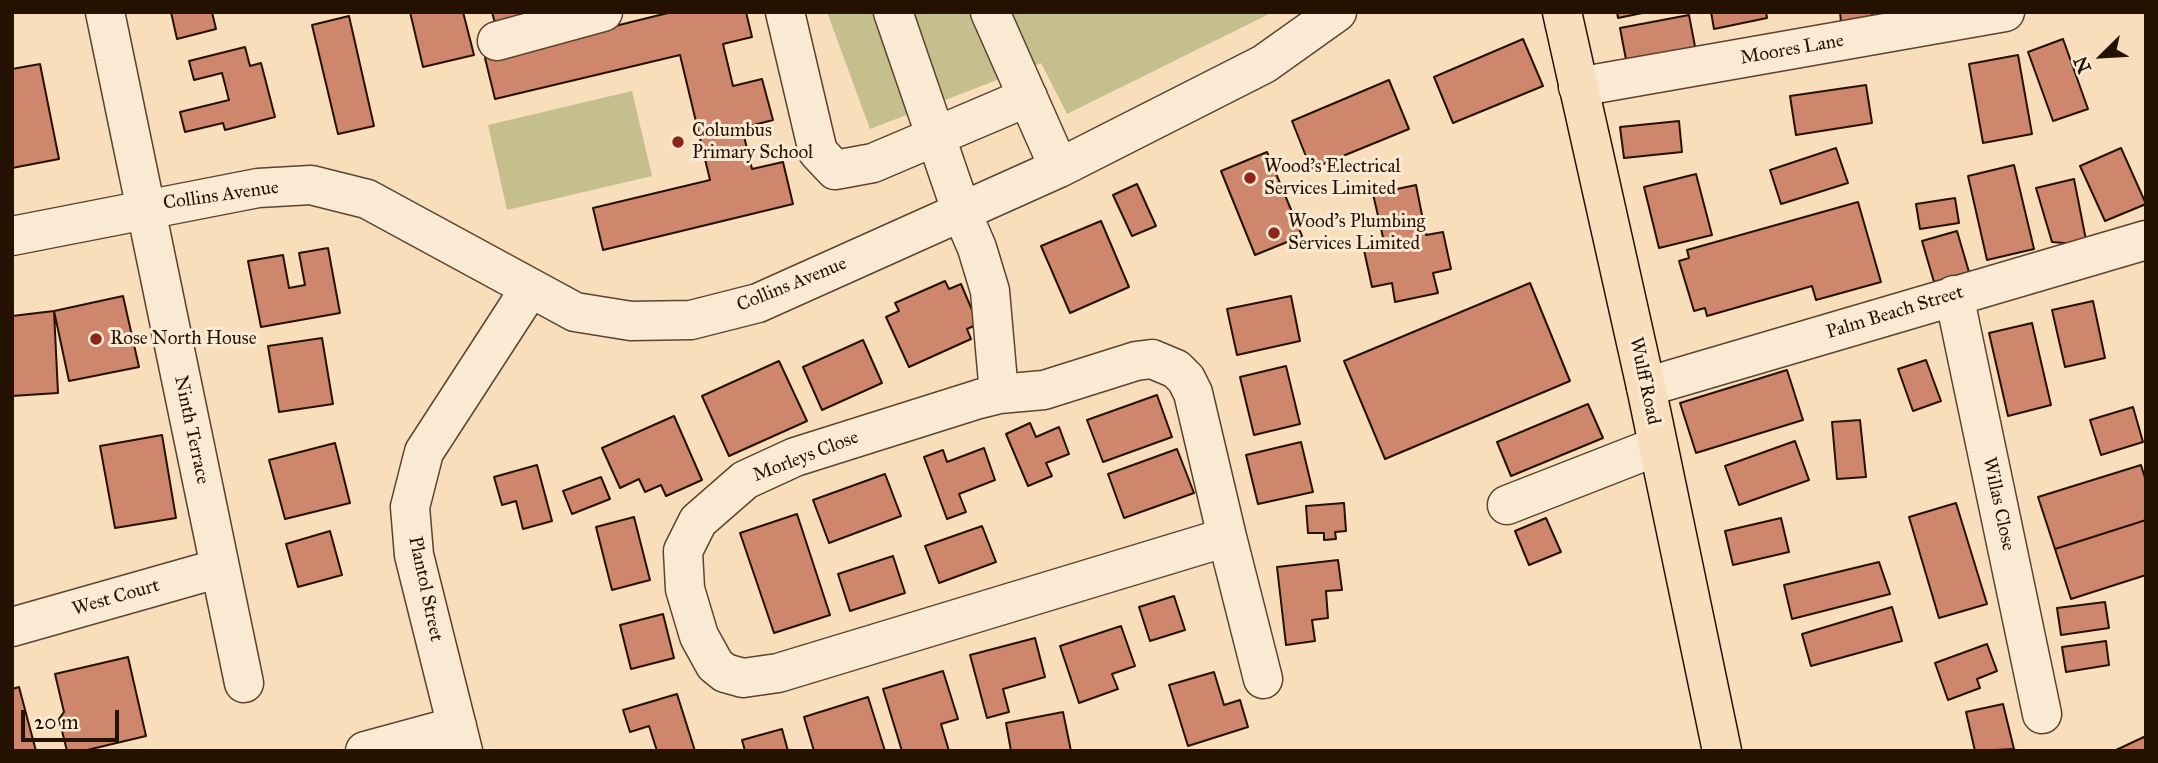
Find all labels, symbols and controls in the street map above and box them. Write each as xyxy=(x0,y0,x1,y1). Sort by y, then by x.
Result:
north arrow xyxy=(2067,21,2137,91)
street label: Moores Lane xyxy=(1738,30,1846,70)
text: N xyxy=(2069,53,2096,77)
place label: Columbus Primary School xyxy=(692,120,813,164)
marker: Columbus Primary School xyxy=(670,134,686,150)
place label: Wood's Electrical Services Limited xyxy=(1264,156,1401,200)
marker: Wood's Electrical Services Limited xyxy=(1242,170,1258,186)
street label: Collins Avenue xyxy=(162,177,280,215)
place label: Wood's Plumbing Services Limited xyxy=(1288,211,1425,255)
marker: Wood's Plumbing Services Limited xyxy=(1266,225,1282,241)
street label: Collins Avenue xyxy=(734,253,850,317)
street label: Palm Beach Street xyxy=(1824,281,1966,345)
place label: Rose North House xyxy=(110,328,257,350)
marker: Rose North House xyxy=(88,331,104,347)
street label: Wulff Road xyxy=(1624,335,1664,427)
street label: Ninth Terrace xyxy=(168,374,214,486)
street label: Morleys Close xyxy=(750,426,862,488)
street label: Willas Close xyxy=(1977,455,2019,553)
street label: Plantol Street xyxy=(403,534,447,644)
street label: West Court xyxy=(70,575,162,621)
scale bar xyxy=(24,696,122,740)
text: 20 m xyxy=(34,709,79,735)

